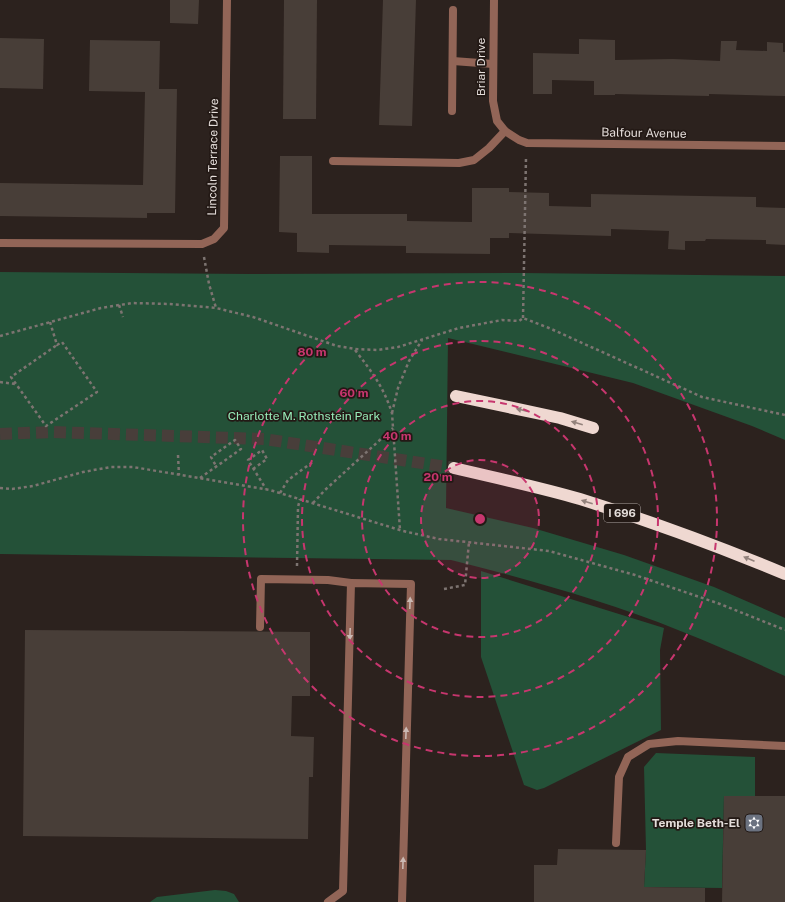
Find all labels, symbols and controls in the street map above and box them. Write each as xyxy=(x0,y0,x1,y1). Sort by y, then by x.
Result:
street label: Briar Drive xyxy=(474,37,488,96)
street label: Lincoln Terrace Drive xyxy=(205,98,221,216)
street label: Balfour Avenue xyxy=(601,125,687,141)
text: 80 m xyxy=(297,345,327,359)
text: 60 m xyxy=(339,386,369,400)
one-way arrow xyxy=(516,406,528,412)
park label: Charlotte M. Rothstein Park xyxy=(228,409,380,423)
one-way arrow xyxy=(570,420,582,426)
text: 40 m xyxy=(382,429,412,443)
text: 20 m xyxy=(424,470,453,484)
one-way arrow xyxy=(581,498,593,504)
road number: I 696 xyxy=(604,504,640,522)
centre of rings xyxy=(473,512,487,526)
one-way arrow xyxy=(743,556,755,562)
one-way arrow xyxy=(407,596,413,609)
one-way arrow xyxy=(347,628,353,641)
one-way arrow xyxy=(403,727,410,739)
synagogue icon: Temple Beth-El xyxy=(743,812,765,834)
place label: Temple Beth-El xyxy=(652,816,740,830)
one-way arrow xyxy=(400,856,406,869)

